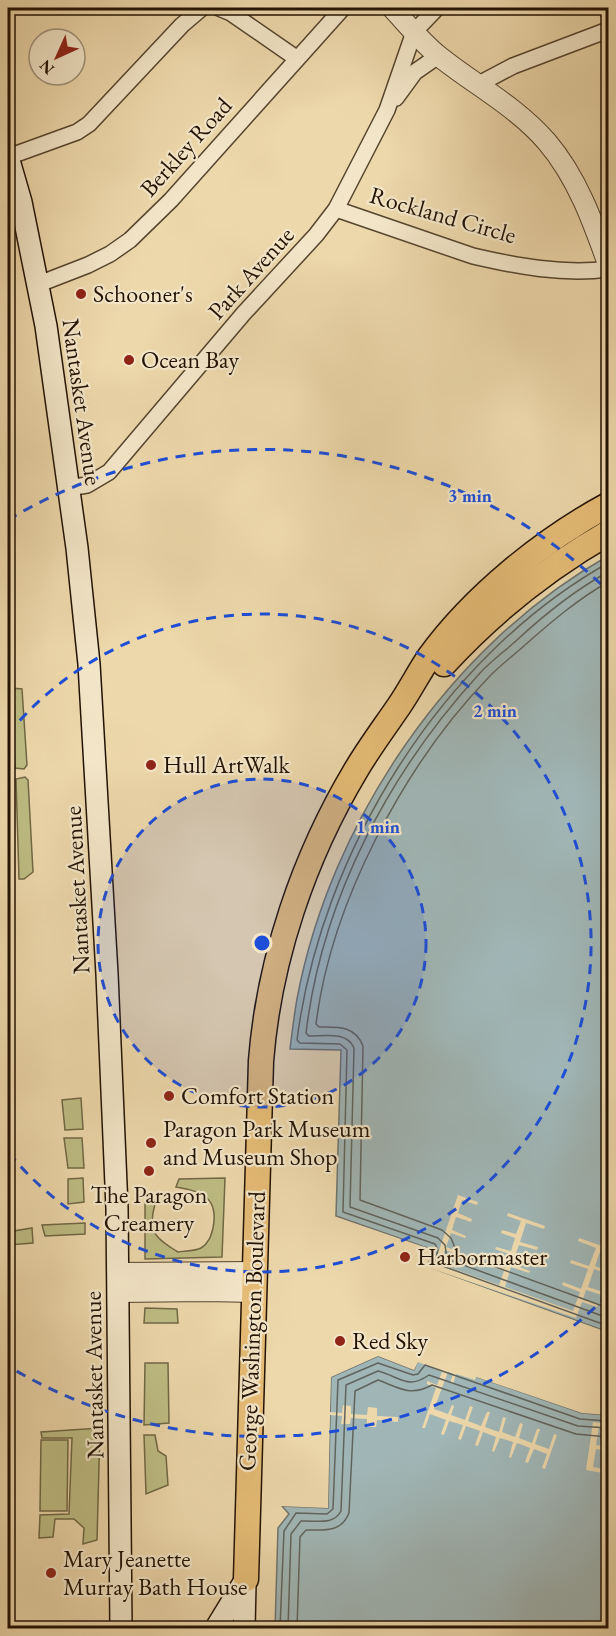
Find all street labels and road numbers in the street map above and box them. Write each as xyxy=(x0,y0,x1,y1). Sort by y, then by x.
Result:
street label: Berkley Road xyxy=(133,90,239,203)
street label: Rockland Circle xyxy=(366,179,520,250)
street label: Park Avenue xyxy=(201,220,300,326)
street label: Nantasket Avenue xyxy=(55,317,110,487)
street label: Nantasket Avenue xyxy=(57,805,96,975)
street label: George Washington Boulevard xyxy=(231,1190,272,1471)
street label: Nantasket Avenue xyxy=(77,1291,110,1459)

